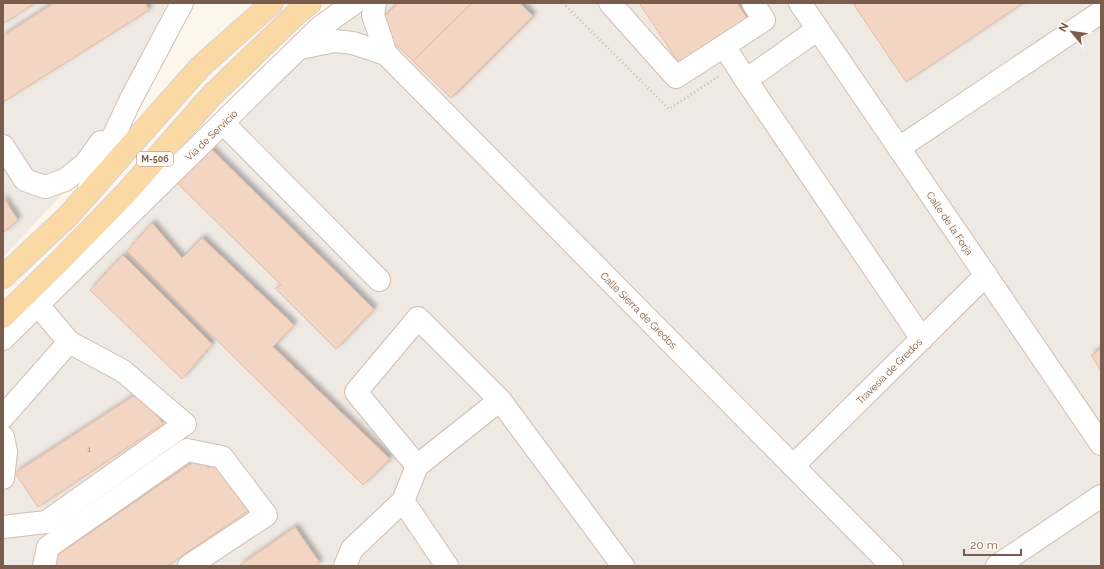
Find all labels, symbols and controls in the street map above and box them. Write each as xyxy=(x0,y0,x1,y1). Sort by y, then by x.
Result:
north arrow xyxy=(1052,12,1092,52)
text: N xyxy=(1056,21,1071,34)
street label: Vía de Servicio xyxy=(183,108,240,163)
road number: M-506 xyxy=(137,152,173,166)
street label: Calle de la Forja xyxy=(924,189,975,257)
street label: Calle Sierra de Gredos xyxy=(598,270,679,351)
street label: Travesía de Gredos xyxy=(854,336,924,406)
house number: 1 xyxy=(87,444,91,454)
scale bar xyxy=(964,531,1021,557)
text: 20 m xyxy=(970,538,998,552)

